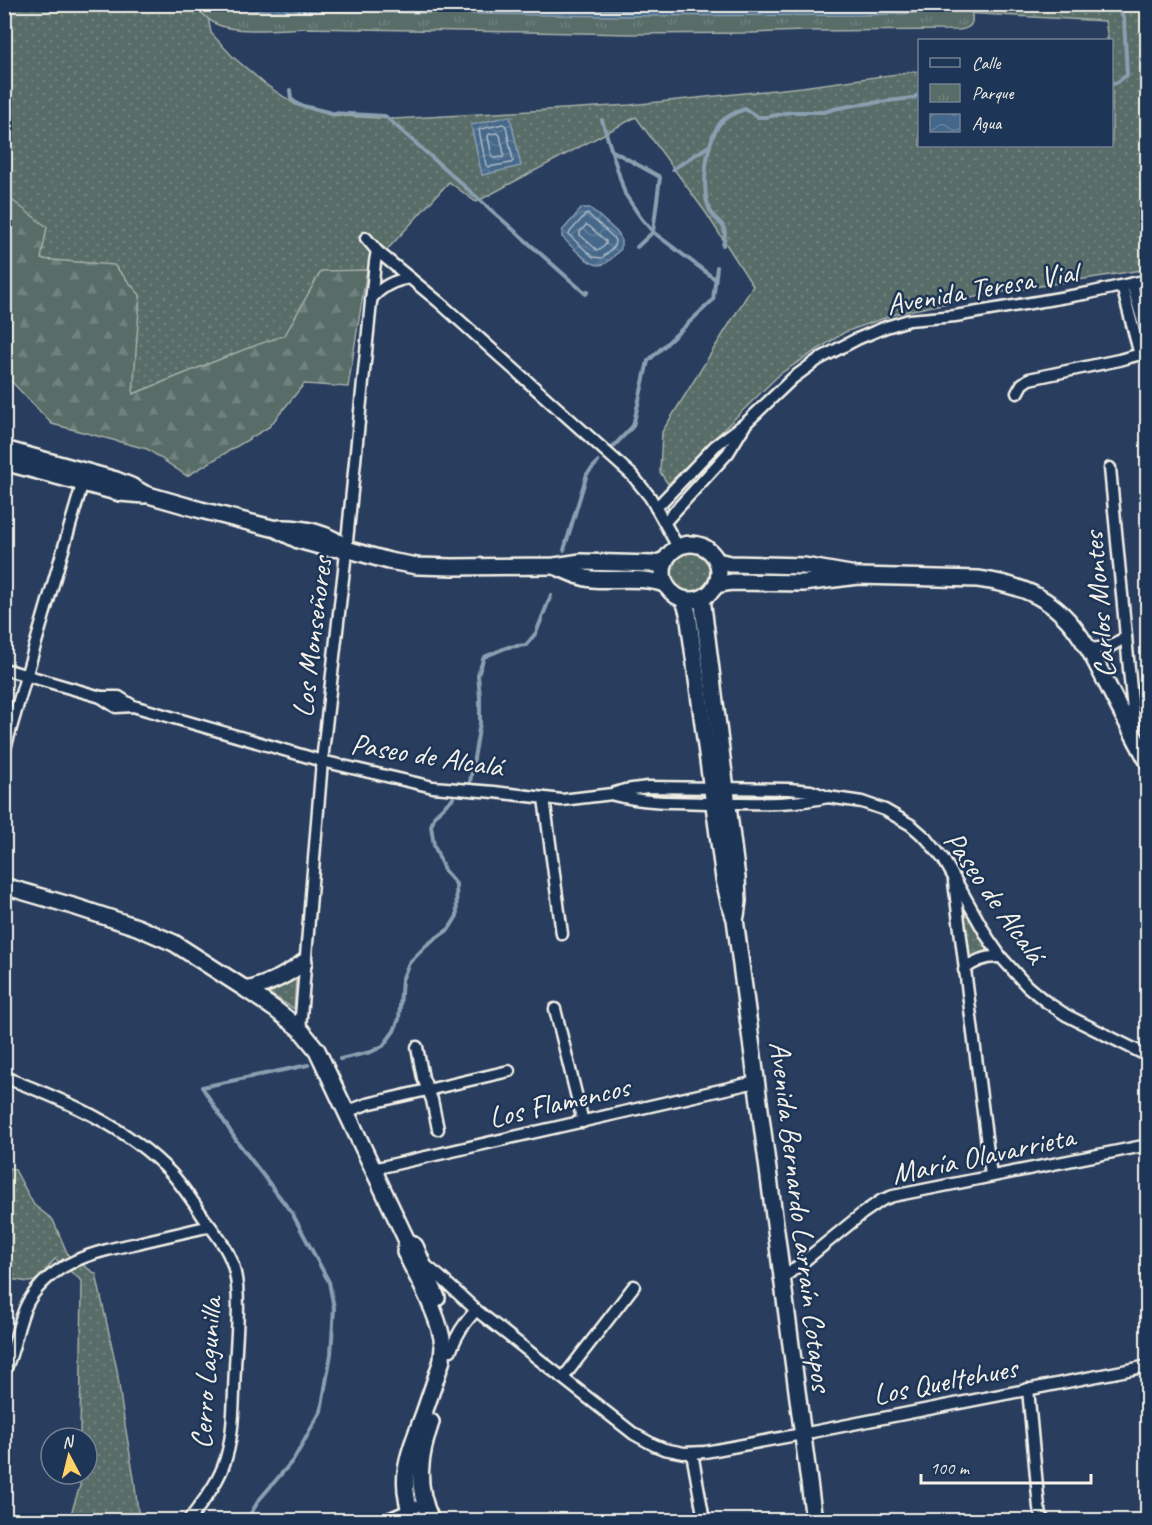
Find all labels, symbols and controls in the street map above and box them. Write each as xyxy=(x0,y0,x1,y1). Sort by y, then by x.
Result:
legend xyxy=(918,39,1113,147)
text: Calle xyxy=(972,52,1001,74)
text: Parque xyxy=(972,82,1014,104)
text: Agua xyxy=(972,112,1003,134)
street label: Avenida Teresa Vial xyxy=(883,252,1085,324)
street label: Carlos Montes xyxy=(1073,527,1124,680)
street label: Los Monseñores xyxy=(283,552,341,719)
street label: Paseo de Alcalá xyxy=(348,724,509,786)
street label: Paseo de Alcalá xyxy=(935,823,1056,973)
street label: Avenida Bernardo Larraín Cotapos xyxy=(761,1039,842,1396)
street label: Los Flamencos xyxy=(485,1067,636,1137)
street label: María Olavarrieta xyxy=(888,1117,1080,1193)
street label: Cerro Lagunilla xyxy=(182,1293,230,1450)
street label: Los Queltehues xyxy=(870,1348,1023,1414)
north arrow xyxy=(39,1426,99,1486)
text: N xyxy=(61,1431,76,1453)
scale bar xyxy=(921,1447,1090,1485)
text: 100 m xyxy=(930,1457,971,1479)

